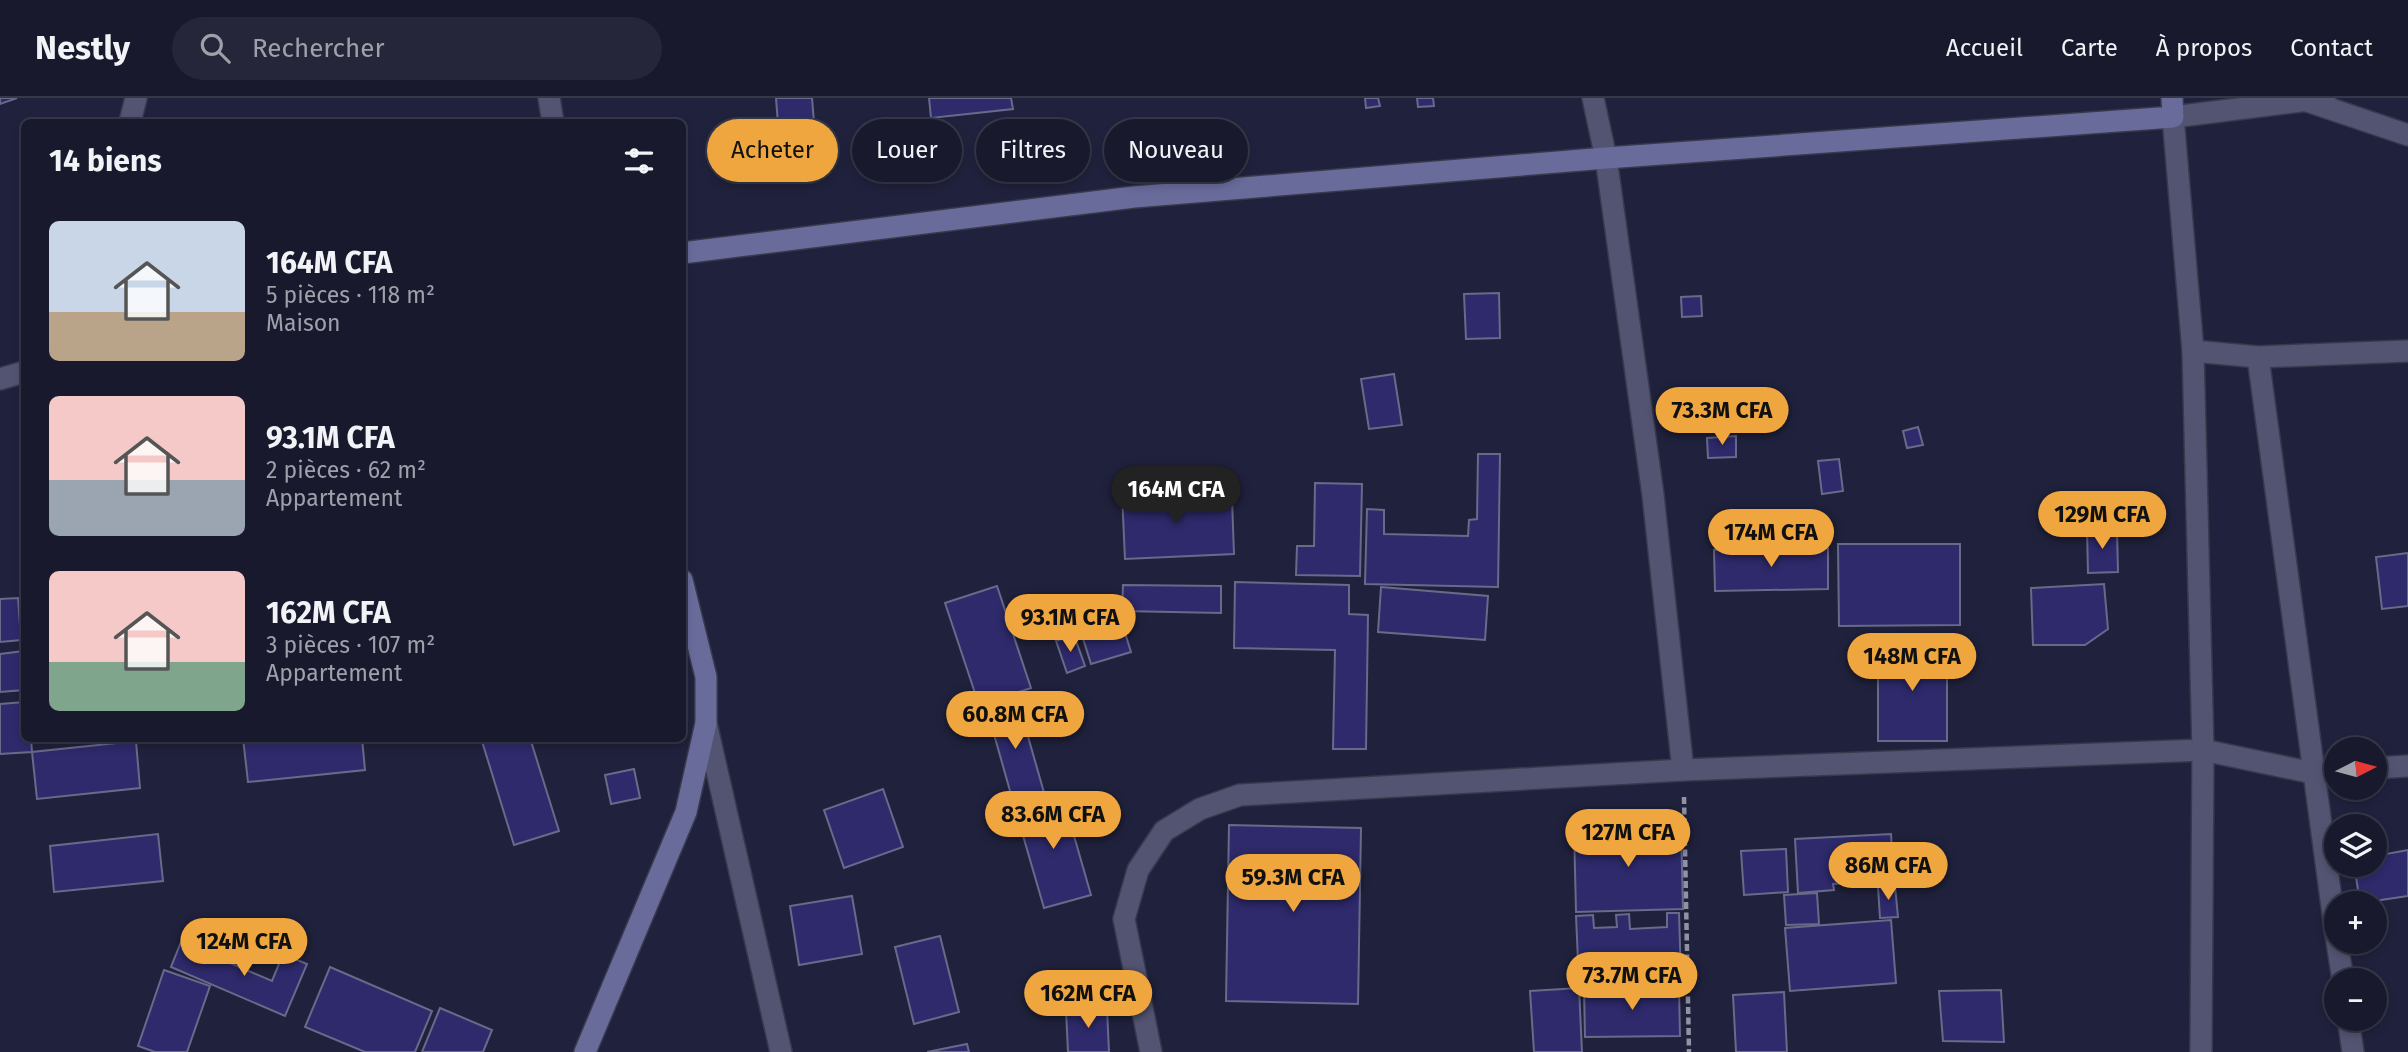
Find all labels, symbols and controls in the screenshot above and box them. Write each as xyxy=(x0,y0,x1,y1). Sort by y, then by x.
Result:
search box xyxy=(172,17,662,80)
text: Nestly xyxy=(35,28,130,68)
icon: search xyxy=(196,29,234,67)
text: Rechercher xyxy=(252,33,385,64)
text: Accueil xyxy=(1946,34,2023,62)
text: Carte xyxy=(2061,34,2118,62)
text: À propos xyxy=(2156,34,2252,62)
text: Contact xyxy=(2290,34,2373,62)
chip: Acheter xyxy=(707,119,838,182)
chip: Louer xyxy=(852,119,962,182)
chip: Filtres xyxy=(976,119,1090,182)
chip: Nouveau xyxy=(1104,119,1248,182)
icon: filters xyxy=(620,142,658,180)
text: 14 biens xyxy=(49,143,162,179)
text: 164M CFA xyxy=(266,245,393,281)
icon: home xyxy=(105,249,189,333)
text: 5 pièces · 118 m² xyxy=(266,281,435,309)
text: Maison xyxy=(266,309,341,337)
pin: 73.3M CFA xyxy=(1642,388,1802,447)
text: 73.3M CFA xyxy=(1672,396,1772,424)
text: 93.1M CFA xyxy=(266,420,395,456)
icon: home xyxy=(105,424,189,508)
text: 2 pièces · 62 m² xyxy=(266,456,426,484)
pin: 164M CFA xyxy=(1104,466,1248,526)
text: 164M CFA xyxy=(1127,475,1225,503)
text: Appartement xyxy=(266,484,402,512)
pin: 129M CFA xyxy=(2030,491,2174,551)
text: 129M CFA xyxy=(2054,500,2150,528)
pin: 174M CFA xyxy=(1699,510,1843,569)
text: 174M CFA xyxy=(1724,518,1818,546)
pin: 93.1M CFA xyxy=(990,594,1150,654)
text: 162M CFA xyxy=(266,595,391,631)
icon: home xyxy=(105,599,189,683)
text: 93.1M CFA xyxy=(1021,603,1119,631)
text: 3 pièces · 107 m² xyxy=(266,631,435,659)
pin: 148M CFA xyxy=(1840,634,1984,693)
text: 148M CFA xyxy=(1863,642,1961,670)
text: Appartement xyxy=(266,659,402,687)
pin: 60.8M CFA xyxy=(935,692,1095,751)
text: 60.8M CFA xyxy=(962,700,1068,728)
north arrow xyxy=(2324,737,2387,800)
map controls xyxy=(2324,737,2387,1031)
pin: 83.6M CFA xyxy=(973,792,1133,851)
text: 83.6M CFA xyxy=(1001,800,1105,828)
pin: 127M CFA xyxy=(1556,810,1700,869)
button: layers xyxy=(2324,814,2387,877)
text: 127M CFA xyxy=(1581,818,1675,846)
pin: 86M CFA xyxy=(1823,842,1953,902)
text: 86M CFA xyxy=(1845,851,1931,879)
pin: 59.3M CFA xyxy=(1213,854,1373,914)
text: 59.3M CFA xyxy=(1241,863,1345,891)
button: + xyxy=(2324,891,2387,954)
pin: 124M CFA xyxy=(172,918,316,978)
text: 124M CFA xyxy=(196,927,292,955)
pin: 73.7M CFA xyxy=(1552,953,1712,1012)
text: 73.7M CFA xyxy=(1582,961,1682,989)
button: − xyxy=(2324,968,2387,1031)
pin: 162M CFA xyxy=(1016,970,1160,1030)
text: 162M CFA xyxy=(1040,979,1136,1007)

